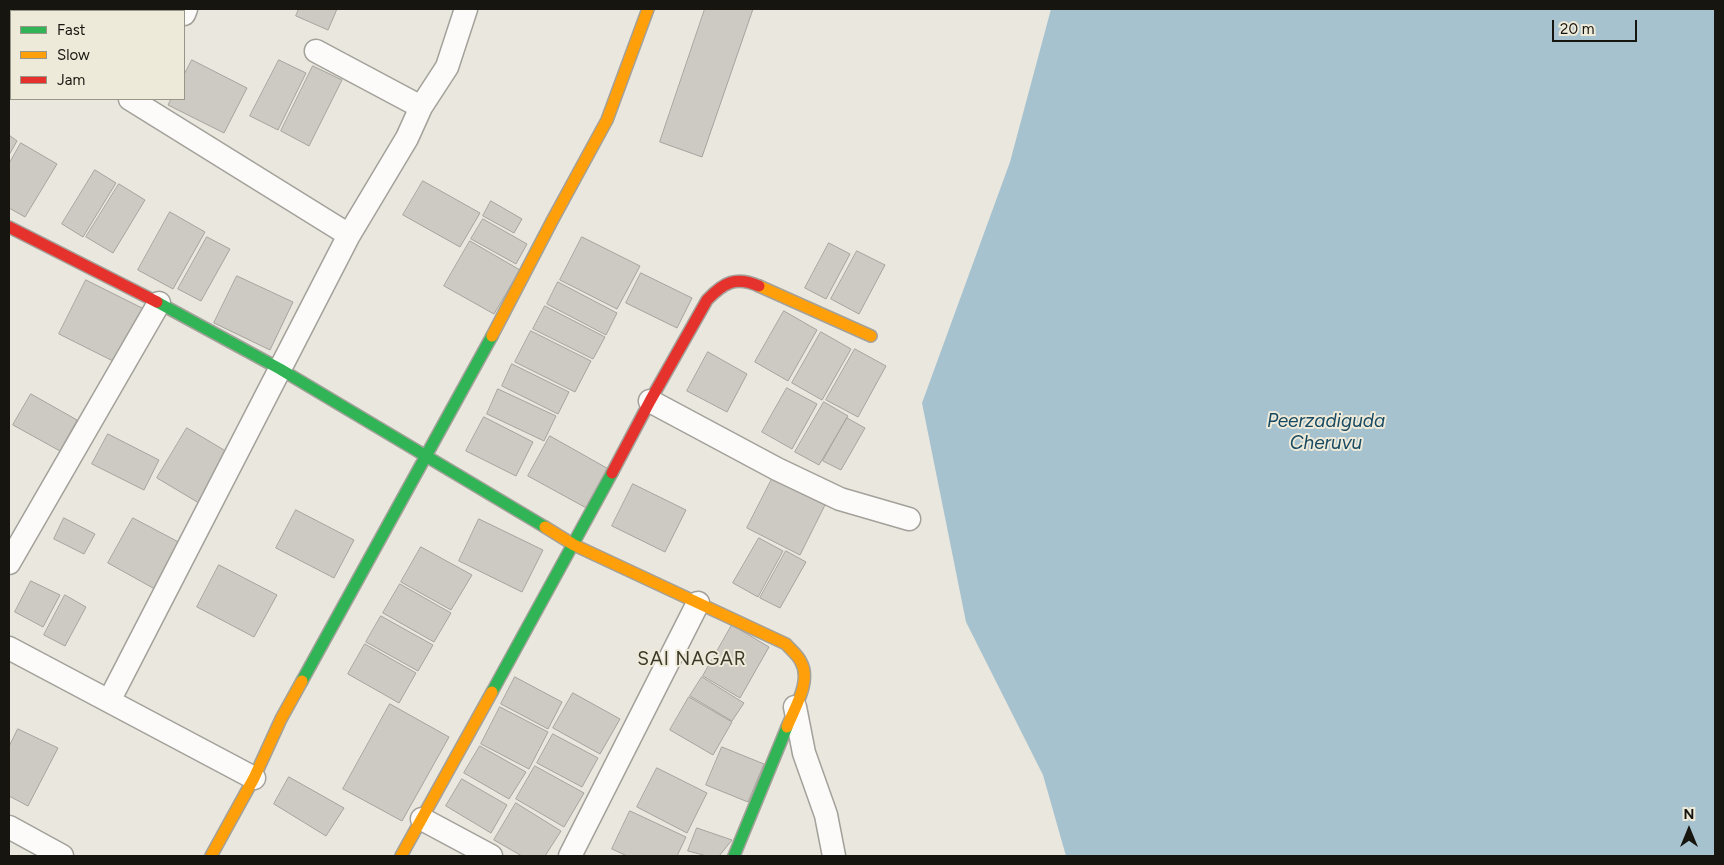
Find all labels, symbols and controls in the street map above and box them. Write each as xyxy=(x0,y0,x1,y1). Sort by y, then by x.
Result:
legend xyxy=(10,10,185,100)
scale bar xyxy=(1554,10,1639,42)
text: 20 m xyxy=(1560,20,1594,38)
text: Fast xyxy=(57,21,85,39)
text: Slow xyxy=(57,46,90,64)
text: Jam xyxy=(57,71,85,89)
water label: Peerzadiguda Cheruvu xyxy=(1267,410,1385,454)
district label: SAI NAGAR xyxy=(636,648,748,670)
north arrow xyxy=(1664,805,1714,855)
text: N xyxy=(1684,806,1694,823)

